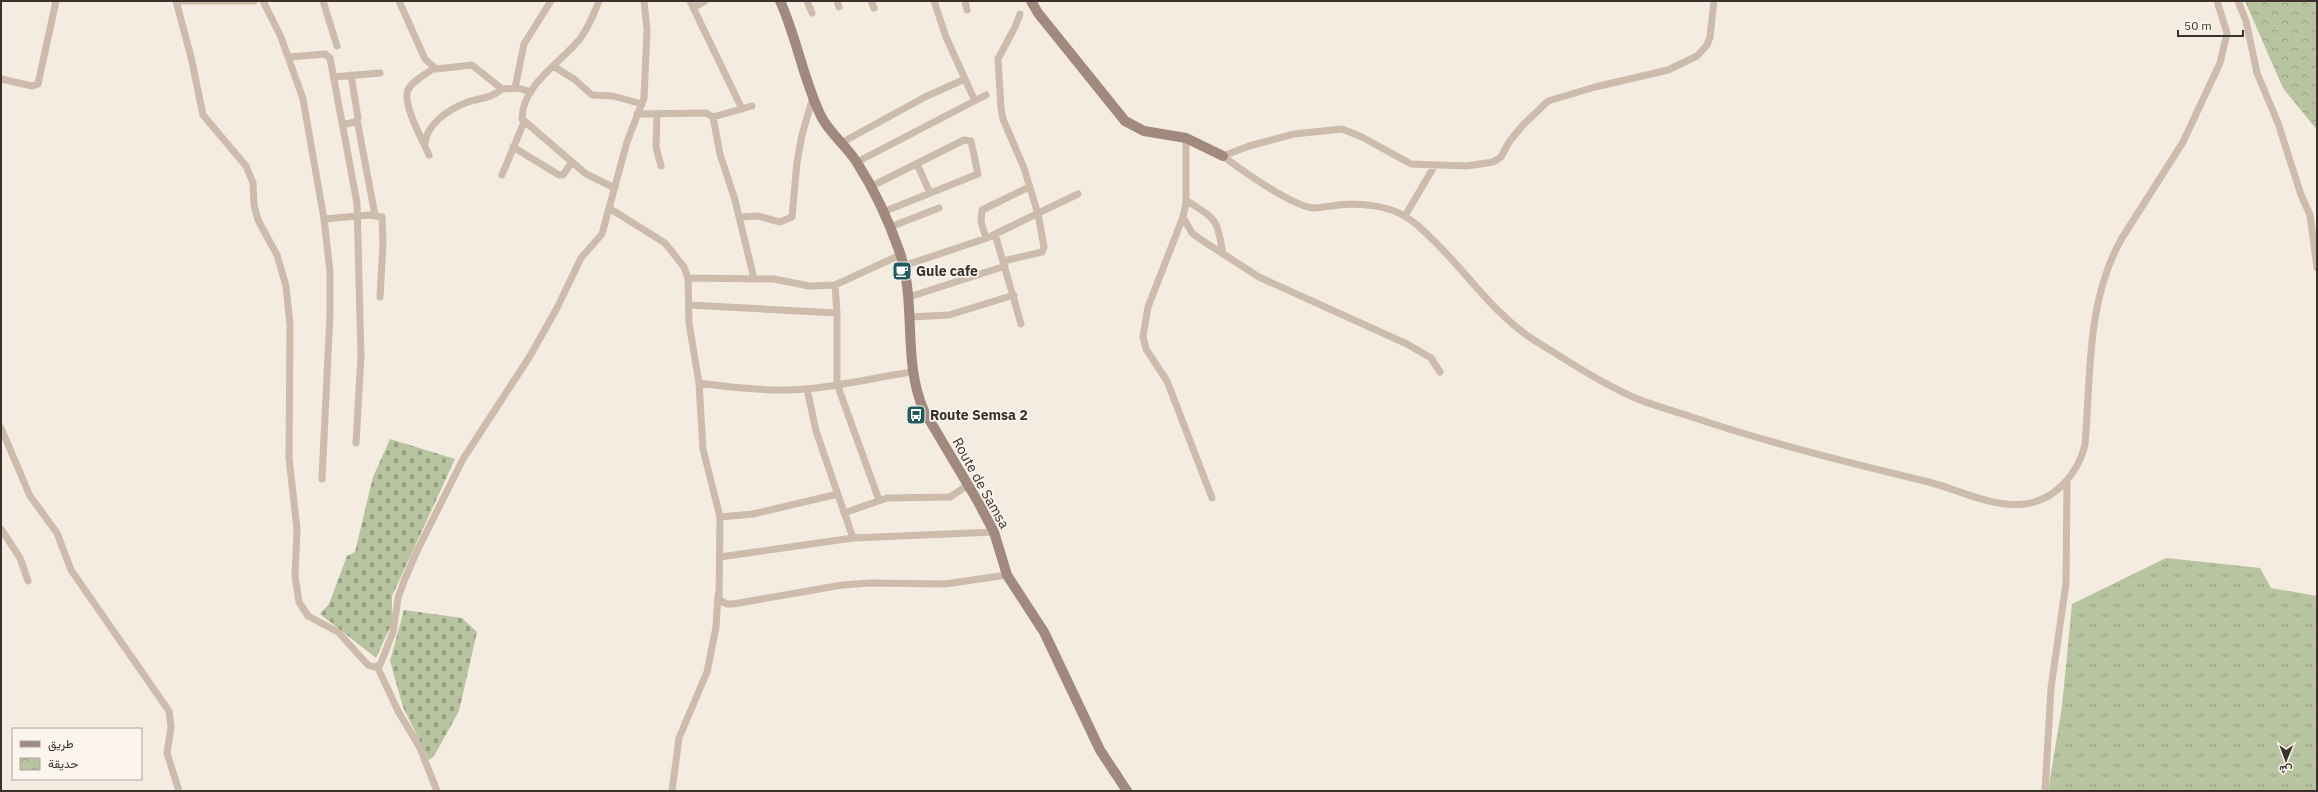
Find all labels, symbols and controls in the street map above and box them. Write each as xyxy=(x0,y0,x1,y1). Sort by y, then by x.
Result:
scale bar xyxy=(2178,12,2243,38)
text: 50 m xyxy=(2184,18,2212,33)
cafe icon: Gule cafe xyxy=(891,260,913,282)
place label: Gule cafe xyxy=(916,262,978,280)
bus stop icon: Route Semsa 2 xyxy=(905,404,927,426)
place label: Route Semsa 2 xyxy=(930,406,1028,424)
street label: Route de Samsa xyxy=(948,434,1014,532)
legend xyxy=(12,728,142,780)
text: طريق xyxy=(48,736,74,752)
north arrow xyxy=(2266,740,2306,780)
text: حديقة xyxy=(48,756,78,771)
text: ش xyxy=(2279,763,2293,777)

